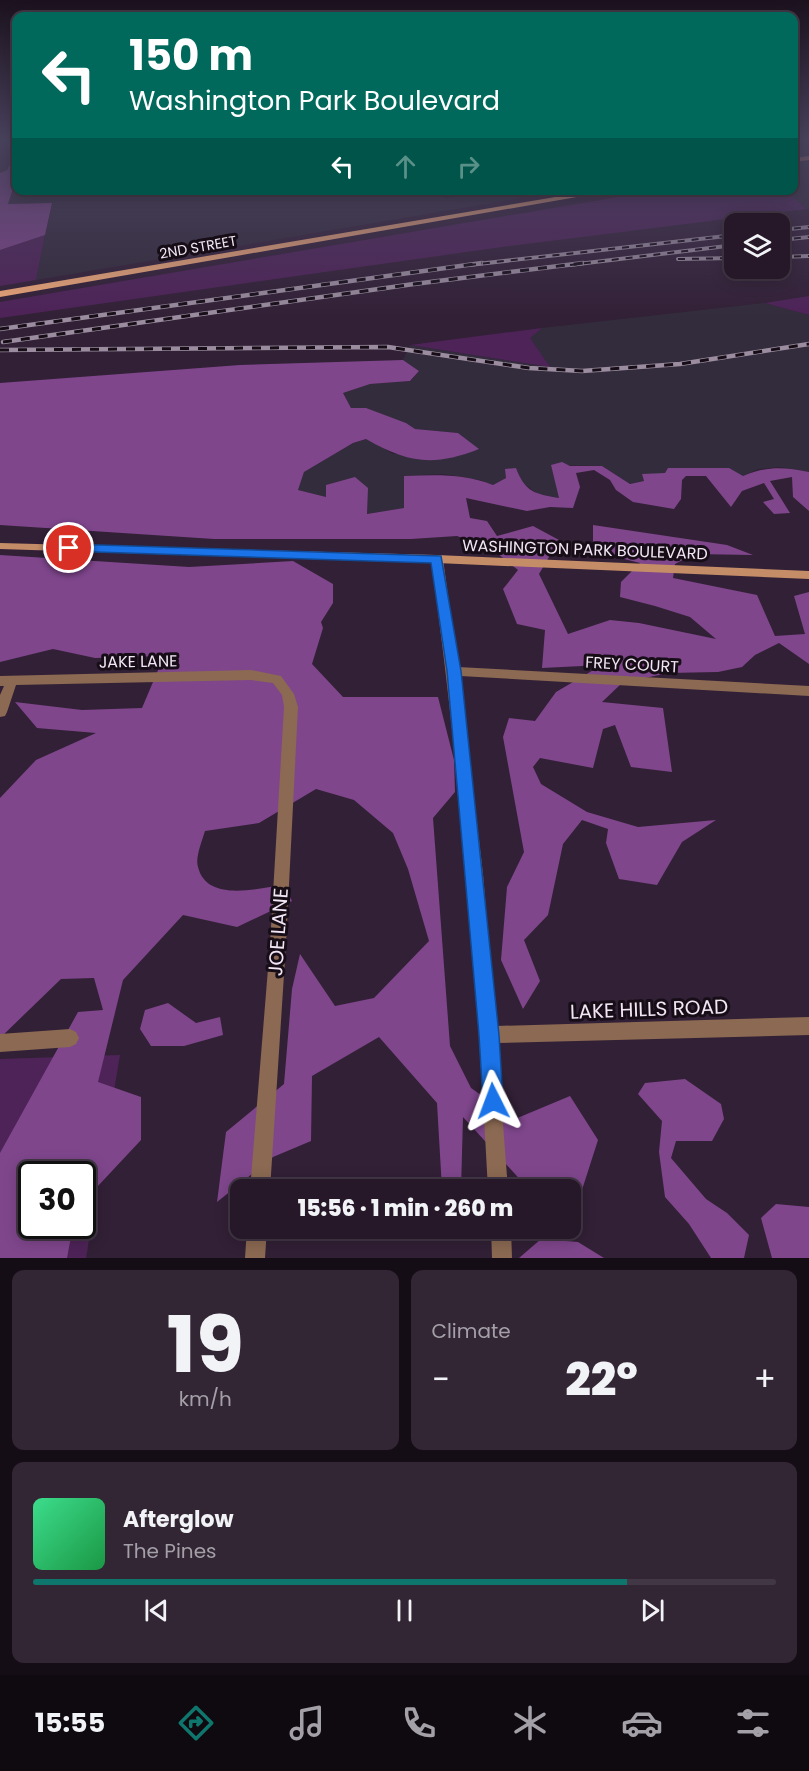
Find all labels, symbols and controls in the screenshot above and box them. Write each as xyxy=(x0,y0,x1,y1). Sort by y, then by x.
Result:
text: 150 m xyxy=(129,26,253,85)
icon: left xyxy=(30,36,108,114)
text: Washington Park Boulevard xyxy=(129,82,500,119)
icon: left xyxy=(326,150,359,183)
icon: ahead xyxy=(389,150,422,183)
icon: right xyxy=(452,150,485,183)
map controls xyxy=(724,213,790,279)
button: layers xyxy=(724,213,790,279)
street label: 2ND STREET xyxy=(158,230,238,264)
pin xyxy=(43,522,94,573)
icon: arrive xyxy=(52,531,85,564)
street label: WASHINGTON PARK BOULEVARD xyxy=(462,534,708,565)
street label: JAKE LANE xyxy=(99,649,177,674)
street label: FREY COURT xyxy=(585,651,680,678)
street label: JOE LANE xyxy=(261,887,295,977)
street label: LAKE HILLS ROAD xyxy=(569,992,729,1026)
position arrow xyxy=(461,1069,525,1133)
speed limit sign: 30 xyxy=(18,1161,96,1239)
text: 15:56 · 1 min · 260 m xyxy=(298,1193,513,1224)
text: 19 xyxy=(167,1290,244,1399)
text: Climate xyxy=(432,1317,511,1345)
text: 22° xyxy=(565,1348,638,1411)
text: − xyxy=(432,1356,450,1403)
text: + xyxy=(753,1356,776,1403)
text: km/h xyxy=(179,1385,232,1413)
text: Afterglow xyxy=(123,1504,234,1535)
text: The Pines xyxy=(123,1537,217,1565)
icon: previous xyxy=(140,1594,173,1627)
icon: pause xyxy=(388,1594,421,1627)
icon: next xyxy=(636,1594,669,1627)
icon: directions xyxy=(175,1702,217,1744)
icon: music xyxy=(286,1702,328,1744)
icon: phone xyxy=(398,1702,440,1744)
icon: climate xyxy=(509,1702,551,1744)
icon: car xyxy=(621,1702,663,1744)
icon: filters xyxy=(732,1702,774,1744)
text: 15:55 xyxy=(35,1704,105,1741)

